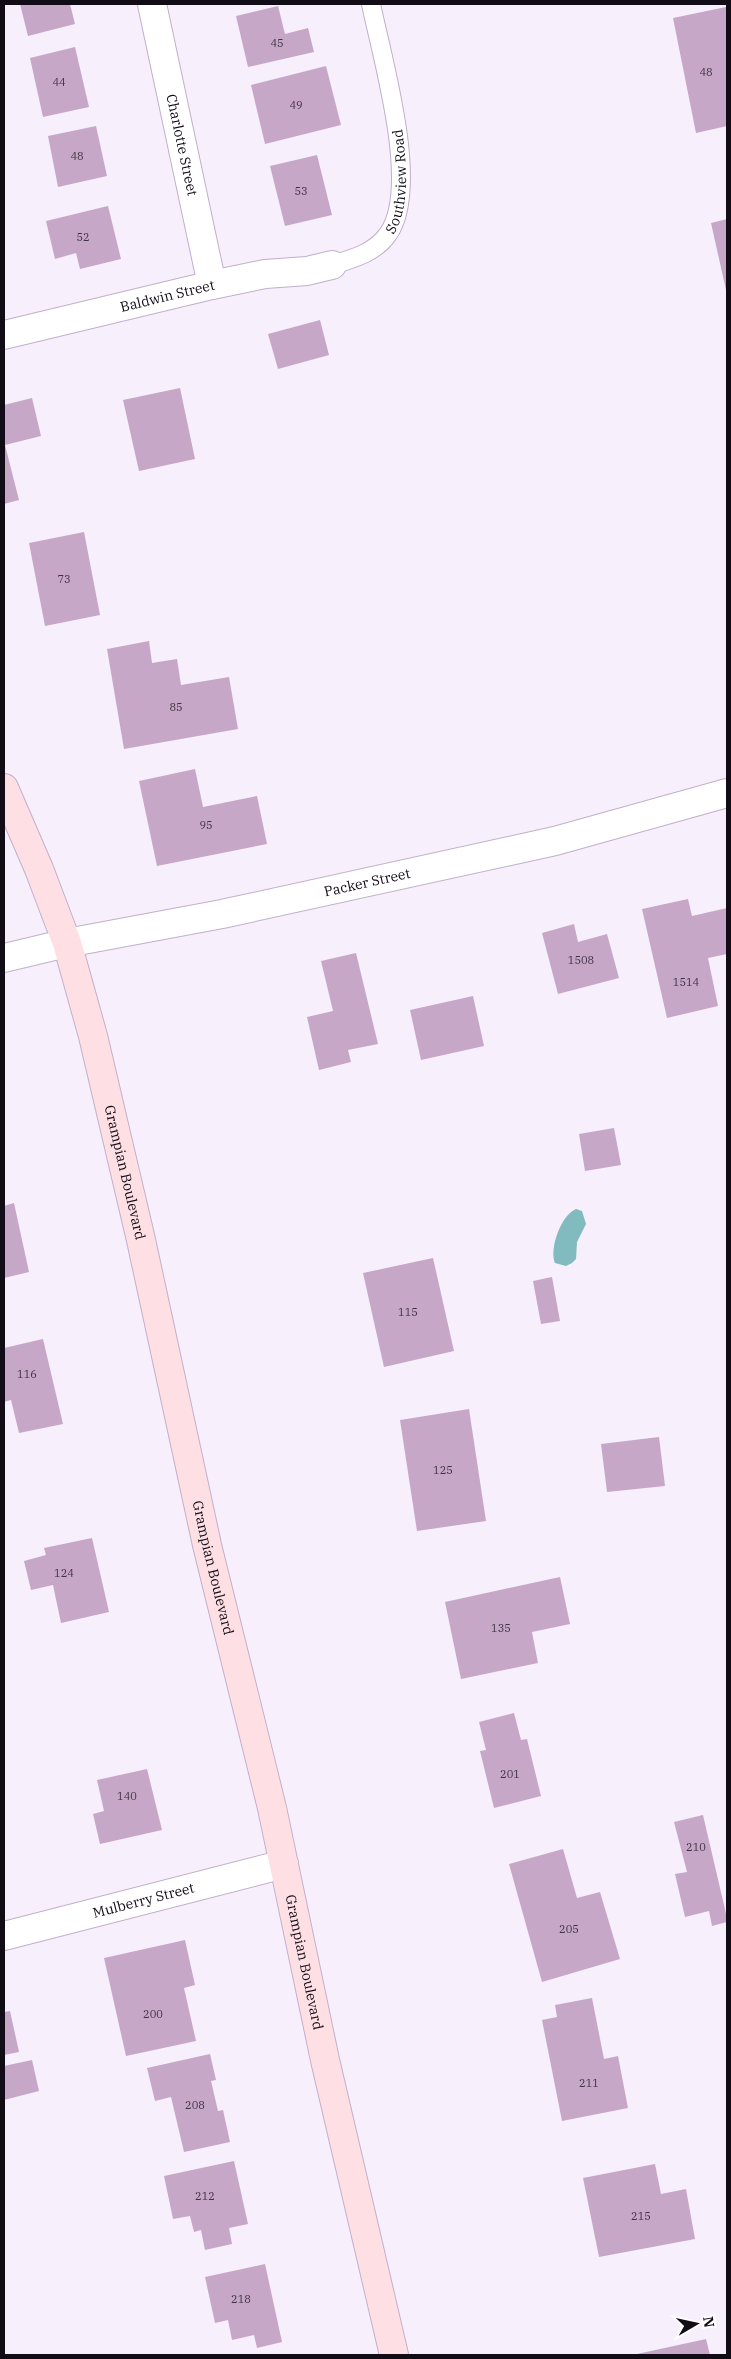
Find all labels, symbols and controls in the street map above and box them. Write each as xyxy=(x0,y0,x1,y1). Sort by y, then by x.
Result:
house number: 45 xyxy=(270,36,284,50)
house number: 48 xyxy=(699,65,713,79)
house number: 44 xyxy=(52,75,66,89)
street label: Charlotte Street xyxy=(162,92,202,197)
house number: 49 xyxy=(289,98,303,112)
street label: Southview Road xyxy=(381,128,410,237)
house number: 48 xyxy=(70,149,84,163)
house number: 53 xyxy=(294,184,308,198)
house number: 52 xyxy=(76,230,90,244)
street label: Baldwin Street xyxy=(118,276,216,316)
house number: 73 xyxy=(57,572,71,586)
house number: 85 xyxy=(169,700,183,714)
house number: 95 xyxy=(199,818,213,832)
street label: Packer Street xyxy=(322,864,412,900)
house number: 1508 xyxy=(568,953,594,967)
house number: 1514 xyxy=(673,975,700,989)
street label: Grampian Boulevard xyxy=(101,1103,150,1242)
house number: 115 xyxy=(398,1305,418,1319)
house number: 116 xyxy=(17,1367,37,1381)
house number: 125 xyxy=(433,1463,453,1477)
street label: Grampian Boulevard xyxy=(189,1499,238,1637)
house number: 124 xyxy=(54,1566,74,1580)
house number: 135 xyxy=(491,1621,511,1635)
house number: 201 xyxy=(500,1767,520,1781)
house number: 140 xyxy=(117,1789,137,1803)
house number: 210 xyxy=(686,1840,706,1854)
street label: Mulberry Street xyxy=(91,1878,196,1922)
street label: Grampian Boulevard xyxy=(281,1893,327,2032)
house number: 205 xyxy=(559,1922,579,1936)
house number: 200 xyxy=(143,2007,163,2021)
house number: 211 xyxy=(579,2076,599,2090)
house number: 208 xyxy=(185,2098,205,2112)
house number: 212 xyxy=(195,2189,215,2203)
house number: 215 xyxy=(631,2209,651,2223)
house number: 218 xyxy=(231,2292,251,2306)
north arrow xyxy=(671,2299,721,2349)
text: N xyxy=(699,2315,719,2329)

